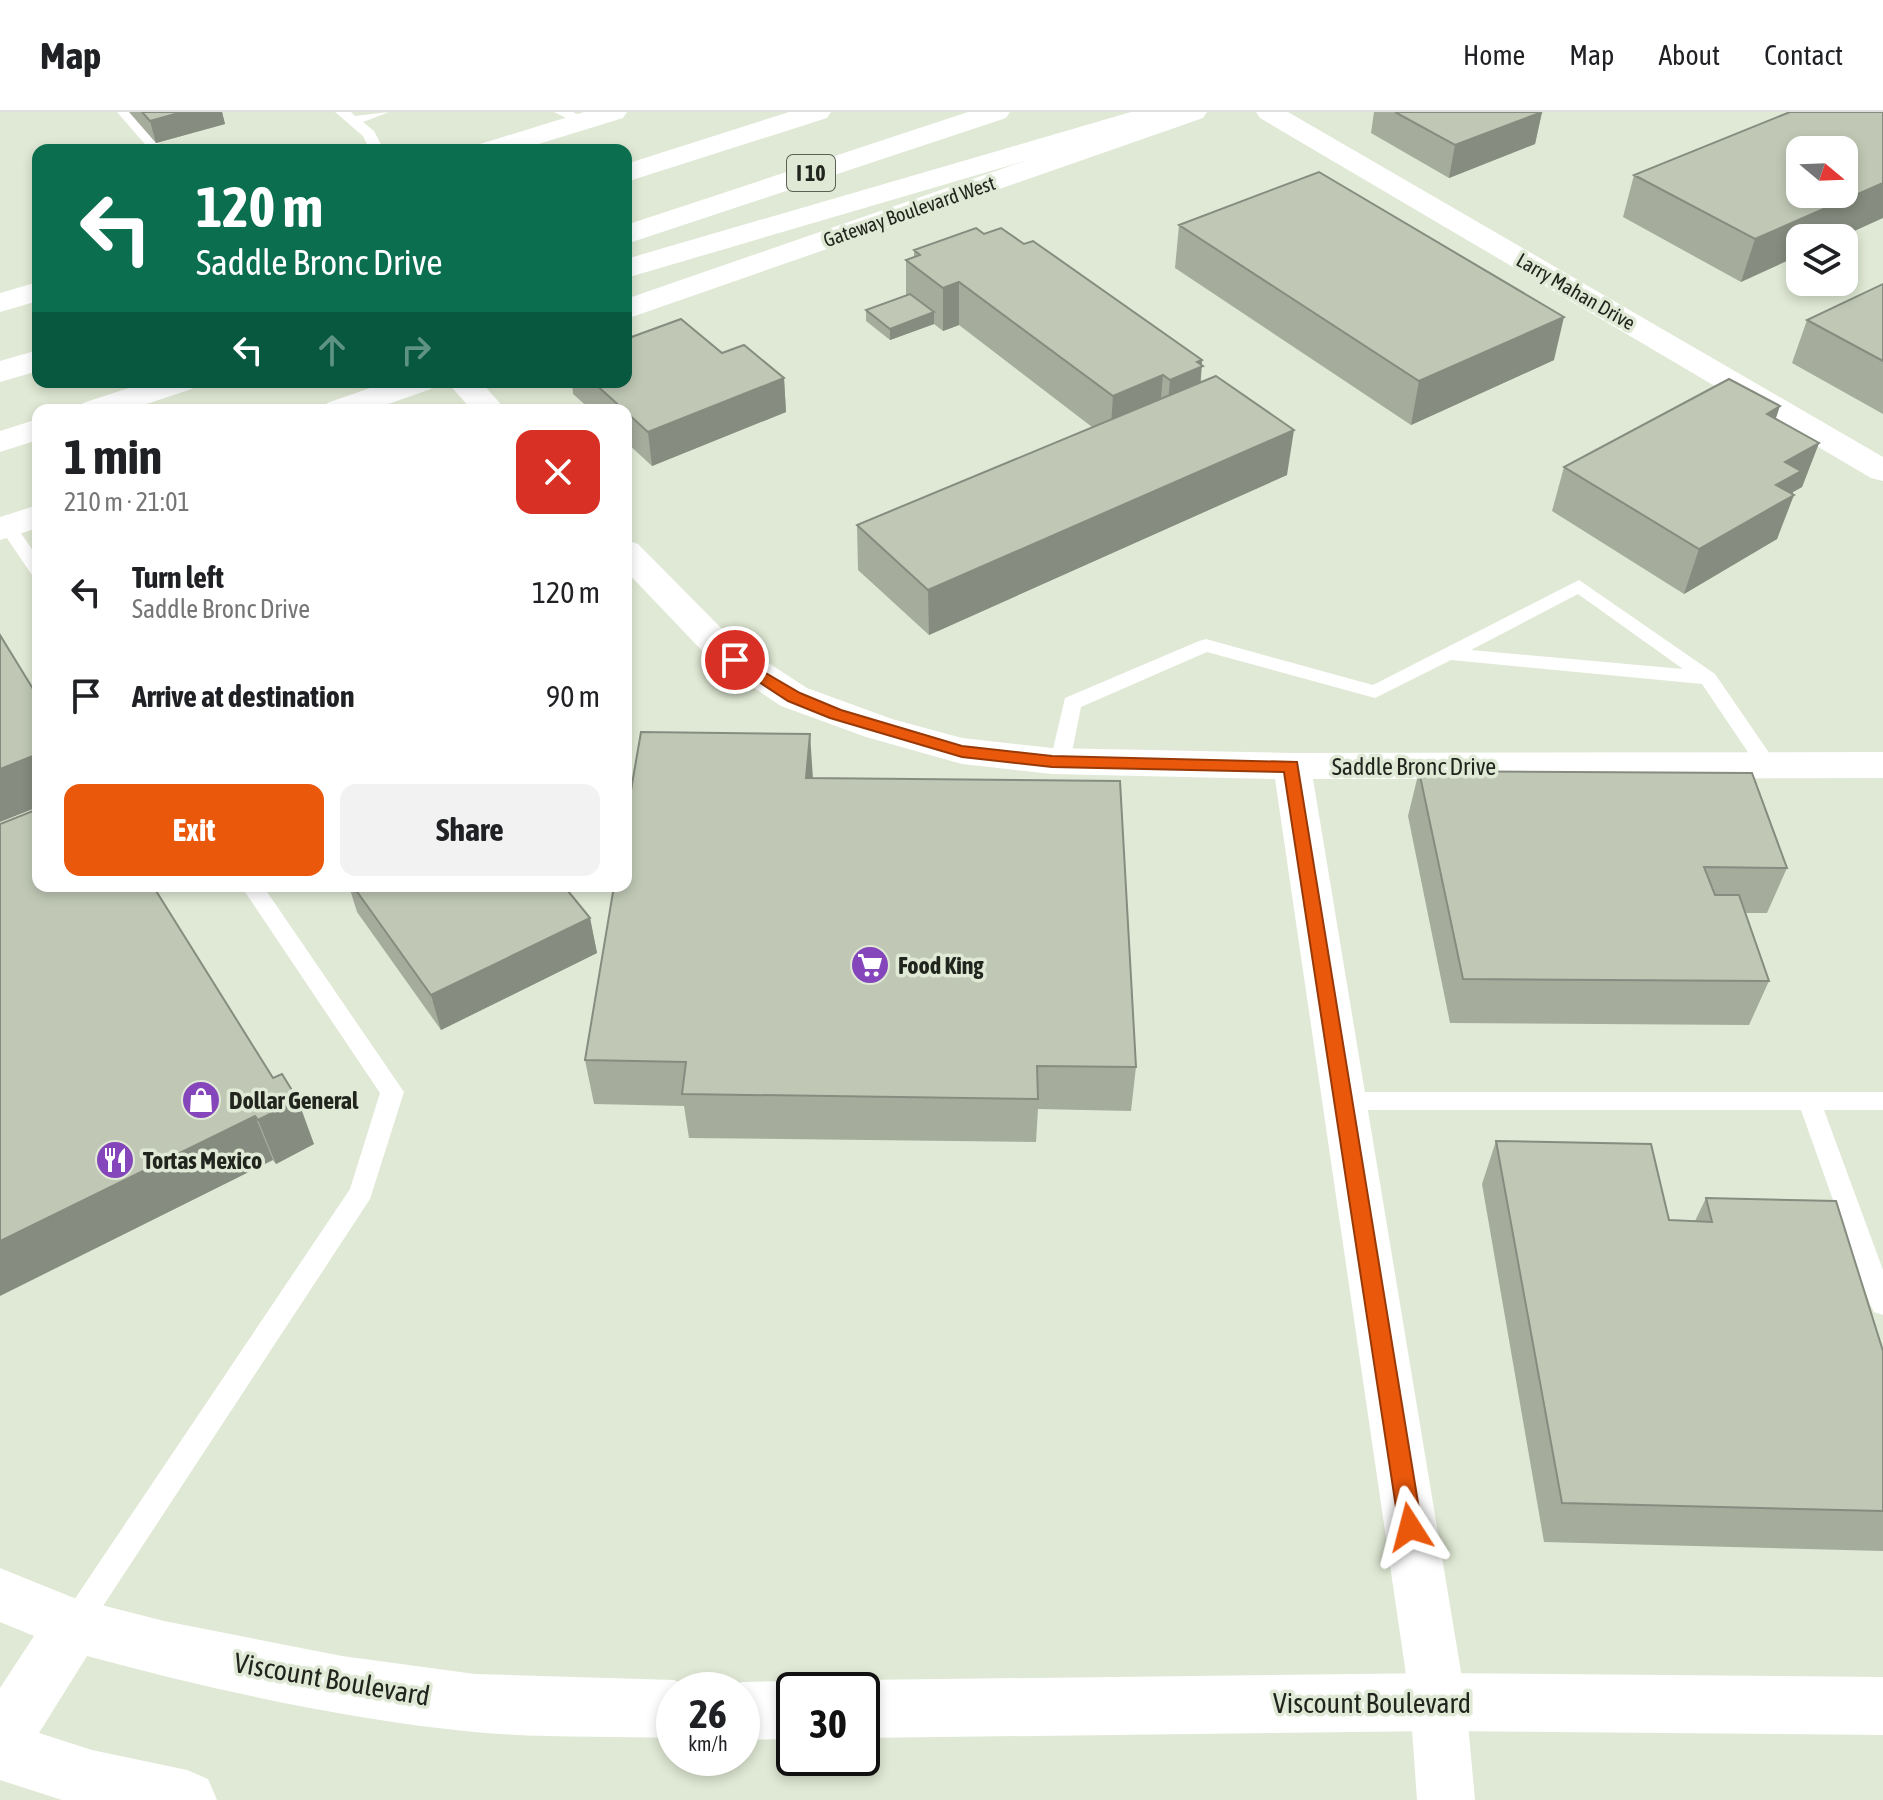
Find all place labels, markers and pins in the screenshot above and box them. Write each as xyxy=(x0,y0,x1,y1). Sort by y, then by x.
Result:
pin xyxy=(701,626,769,694)
supermarket icon: Food King xyxy=(849,944,891,986)
place label: Food King xyxy=(898,952,984,979)
shop icon: Dollar General xyxy=(180,1079,222,1121)
place label: Dollar General xyxy=(229,1087,359,1114)
restaurant icon: Tortas Mexico xyxy=(94,1139,136,1181)
place label: Tortas Mexico xyxy=(143,1147,262,1174)

